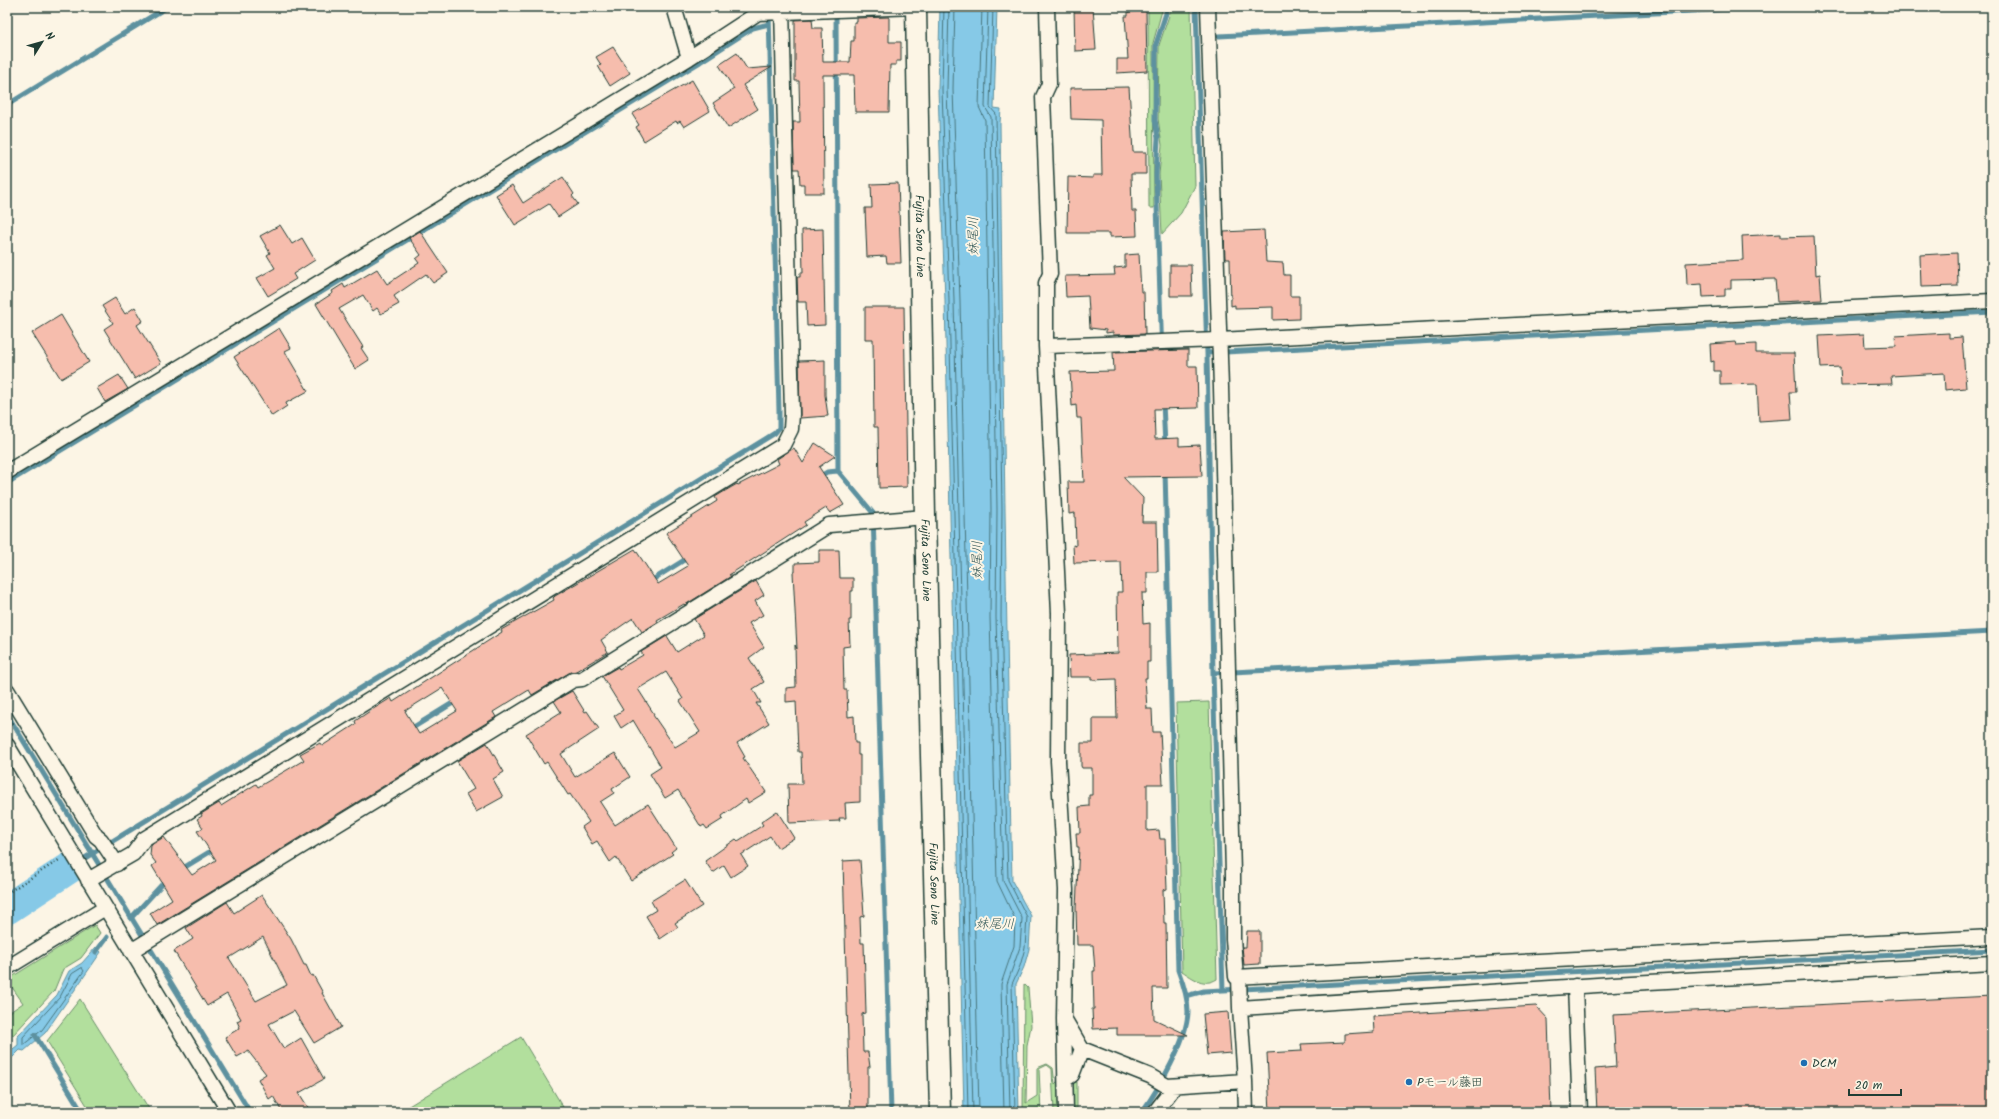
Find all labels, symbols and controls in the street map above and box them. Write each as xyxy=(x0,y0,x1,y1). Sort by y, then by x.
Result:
north arrow xyxy=(22,22,62,62)
text: N xyxy=(40,28,58,45)
street label: Fujita Seno Line xyxy=(910,194,930,278)
water label: 妹尾川 xyxy=(963,216,985,256)
street label: Fujita Seno Line xyxy=(916,518,937,602)
water label: 妹尾川 xyxy=(967,540,989,580)
street label: Fujita Seno Line xyxy=(924,842,945,926)
water label: 妹尾川 xyxy=(975,914,1015,935)
place label: DCM xyxy=(1812,1054,1837,1073)
marker: DCM xyxy=(1799,1058,1809,1068)
scale bar xyxy=(1849,1071,1901,1097)
place label: Pモール藤田 xyxy=(1417,1073,1483,1092)
text: 20 m xyxy=(1855,1076,1883,1095)
marker: Pモール藤田 xyxy=(1404,1077,1414,1087)

